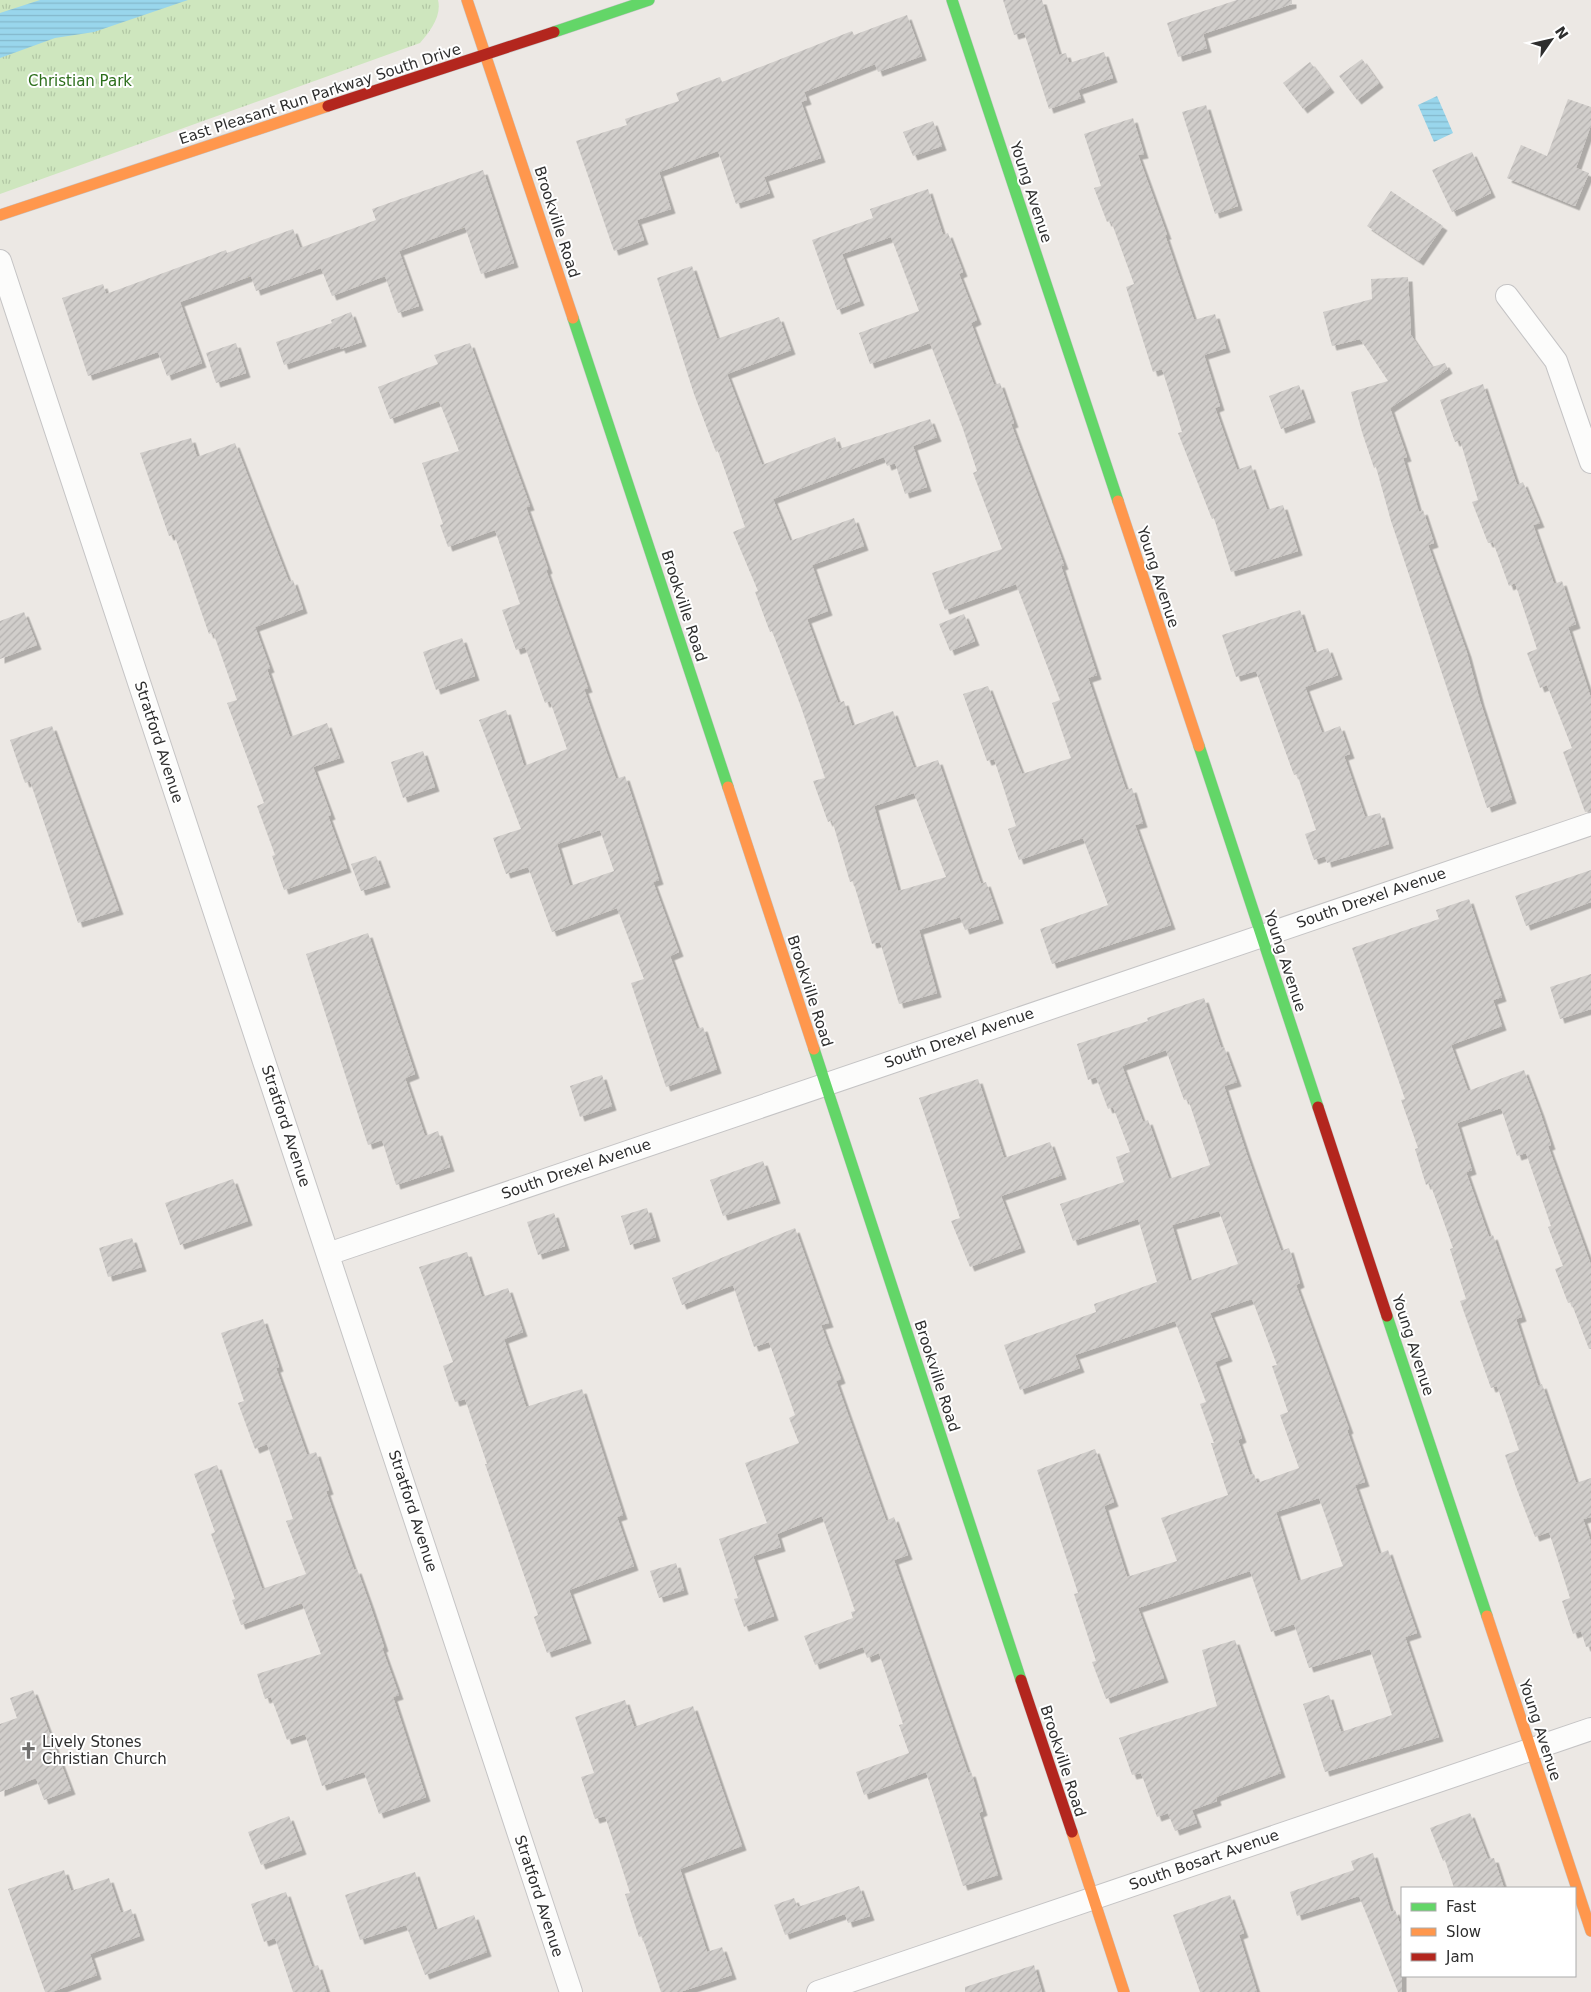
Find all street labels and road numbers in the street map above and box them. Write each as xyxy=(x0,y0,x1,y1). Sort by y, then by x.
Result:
street label: East Pleasant Run Parkway South Drive xyxy=(177,40,463,148)
street label: Young Avenue xyxy=(1006,138,1056,245)
street label: Brookville Road xyxy=(530,164,584,280)
street label: Young Avenue xyxy=(1133,523,1183,630)
street label: Brookville Road xyxy=(657,548,711,664)
street label: Stratford Avenue xyxy=(131,679,187,805)
street label: South Drexel Avenue xyxy=(1294,864,1448,932)
street label: Young Avenue xyxy=(1260,907,1310,1014)
street label: Brookville Road xyxy=(783,933,837,1049)
street label: South Drexel Avenue xyxy=(882,1004,1036,1072)
street label: Stratford Avenue xyxy=(258,1063,314,1189)
street label: South Drexel Avenue xyxy=(499,1135,653,1203)
street label: Young Avenue xyxy=(1388,1291,1438,1398)
street label: Brookville Road xyxy=(910,1318,964,1434)
street label: Stratford Avenue xyxy=(385,1448,441,1574)
street label: Young Avenue xyxy=(1515,1676,1565,1783)
street label: Brookville Road xyxy=(1036,1703,1090,1819)
street label: South Bosart Avenue xyxy=(1127,1826,1281,1894)
street label: Stratford Avenue xyxy=(511,1833,567,1959)

